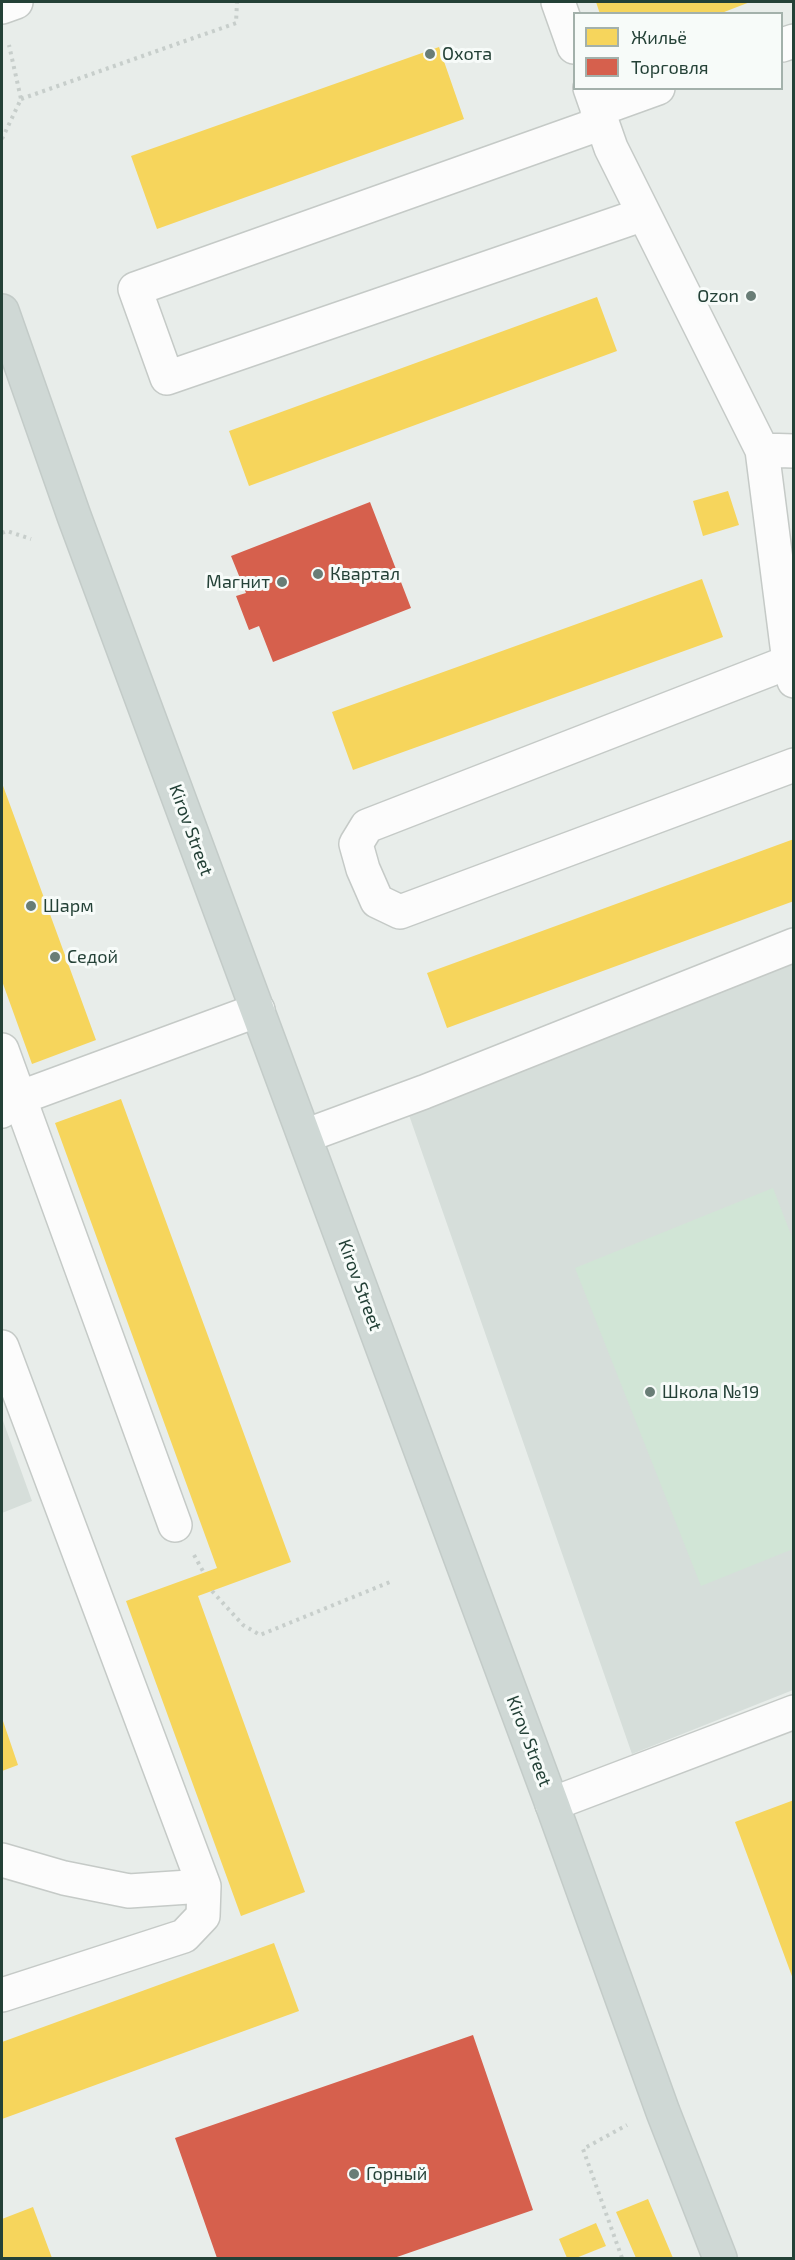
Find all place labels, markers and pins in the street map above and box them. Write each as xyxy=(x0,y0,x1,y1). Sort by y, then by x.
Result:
place label: Охота xyxy=(442,43,492,65)
marker: Охота xyxy=(423,47,437,61)
place label: Ozon xyxy=(697,285,739,307)
marker: Ozon xyxy=(744,289,758,303)
place label: Квартал xyxy=(330,563,400,585)
marker: Квартал xyxy=(311,567,325,581)
place label: Магнит xyxy=(206,571,270,593)
marker: Магнит xyxy=(275,575,289,589)
place label: Шарм xyxy=(43,895,94,917)
marker: Шарм xyxy=(24,899,38,913)
place label: Седой xyxy=(67,946,118,968)
marker: Седой xyxy=(48,950,62,964)
place label: Школа №19 xyxy=(662,1381,759,1403)
marker: Школа №19 xyxy=(643,1385,657,1399)
place label: Горный xyxy=(366,2163,427,2185)
marker: Горный xyxy=(347,2167,361,2181)

